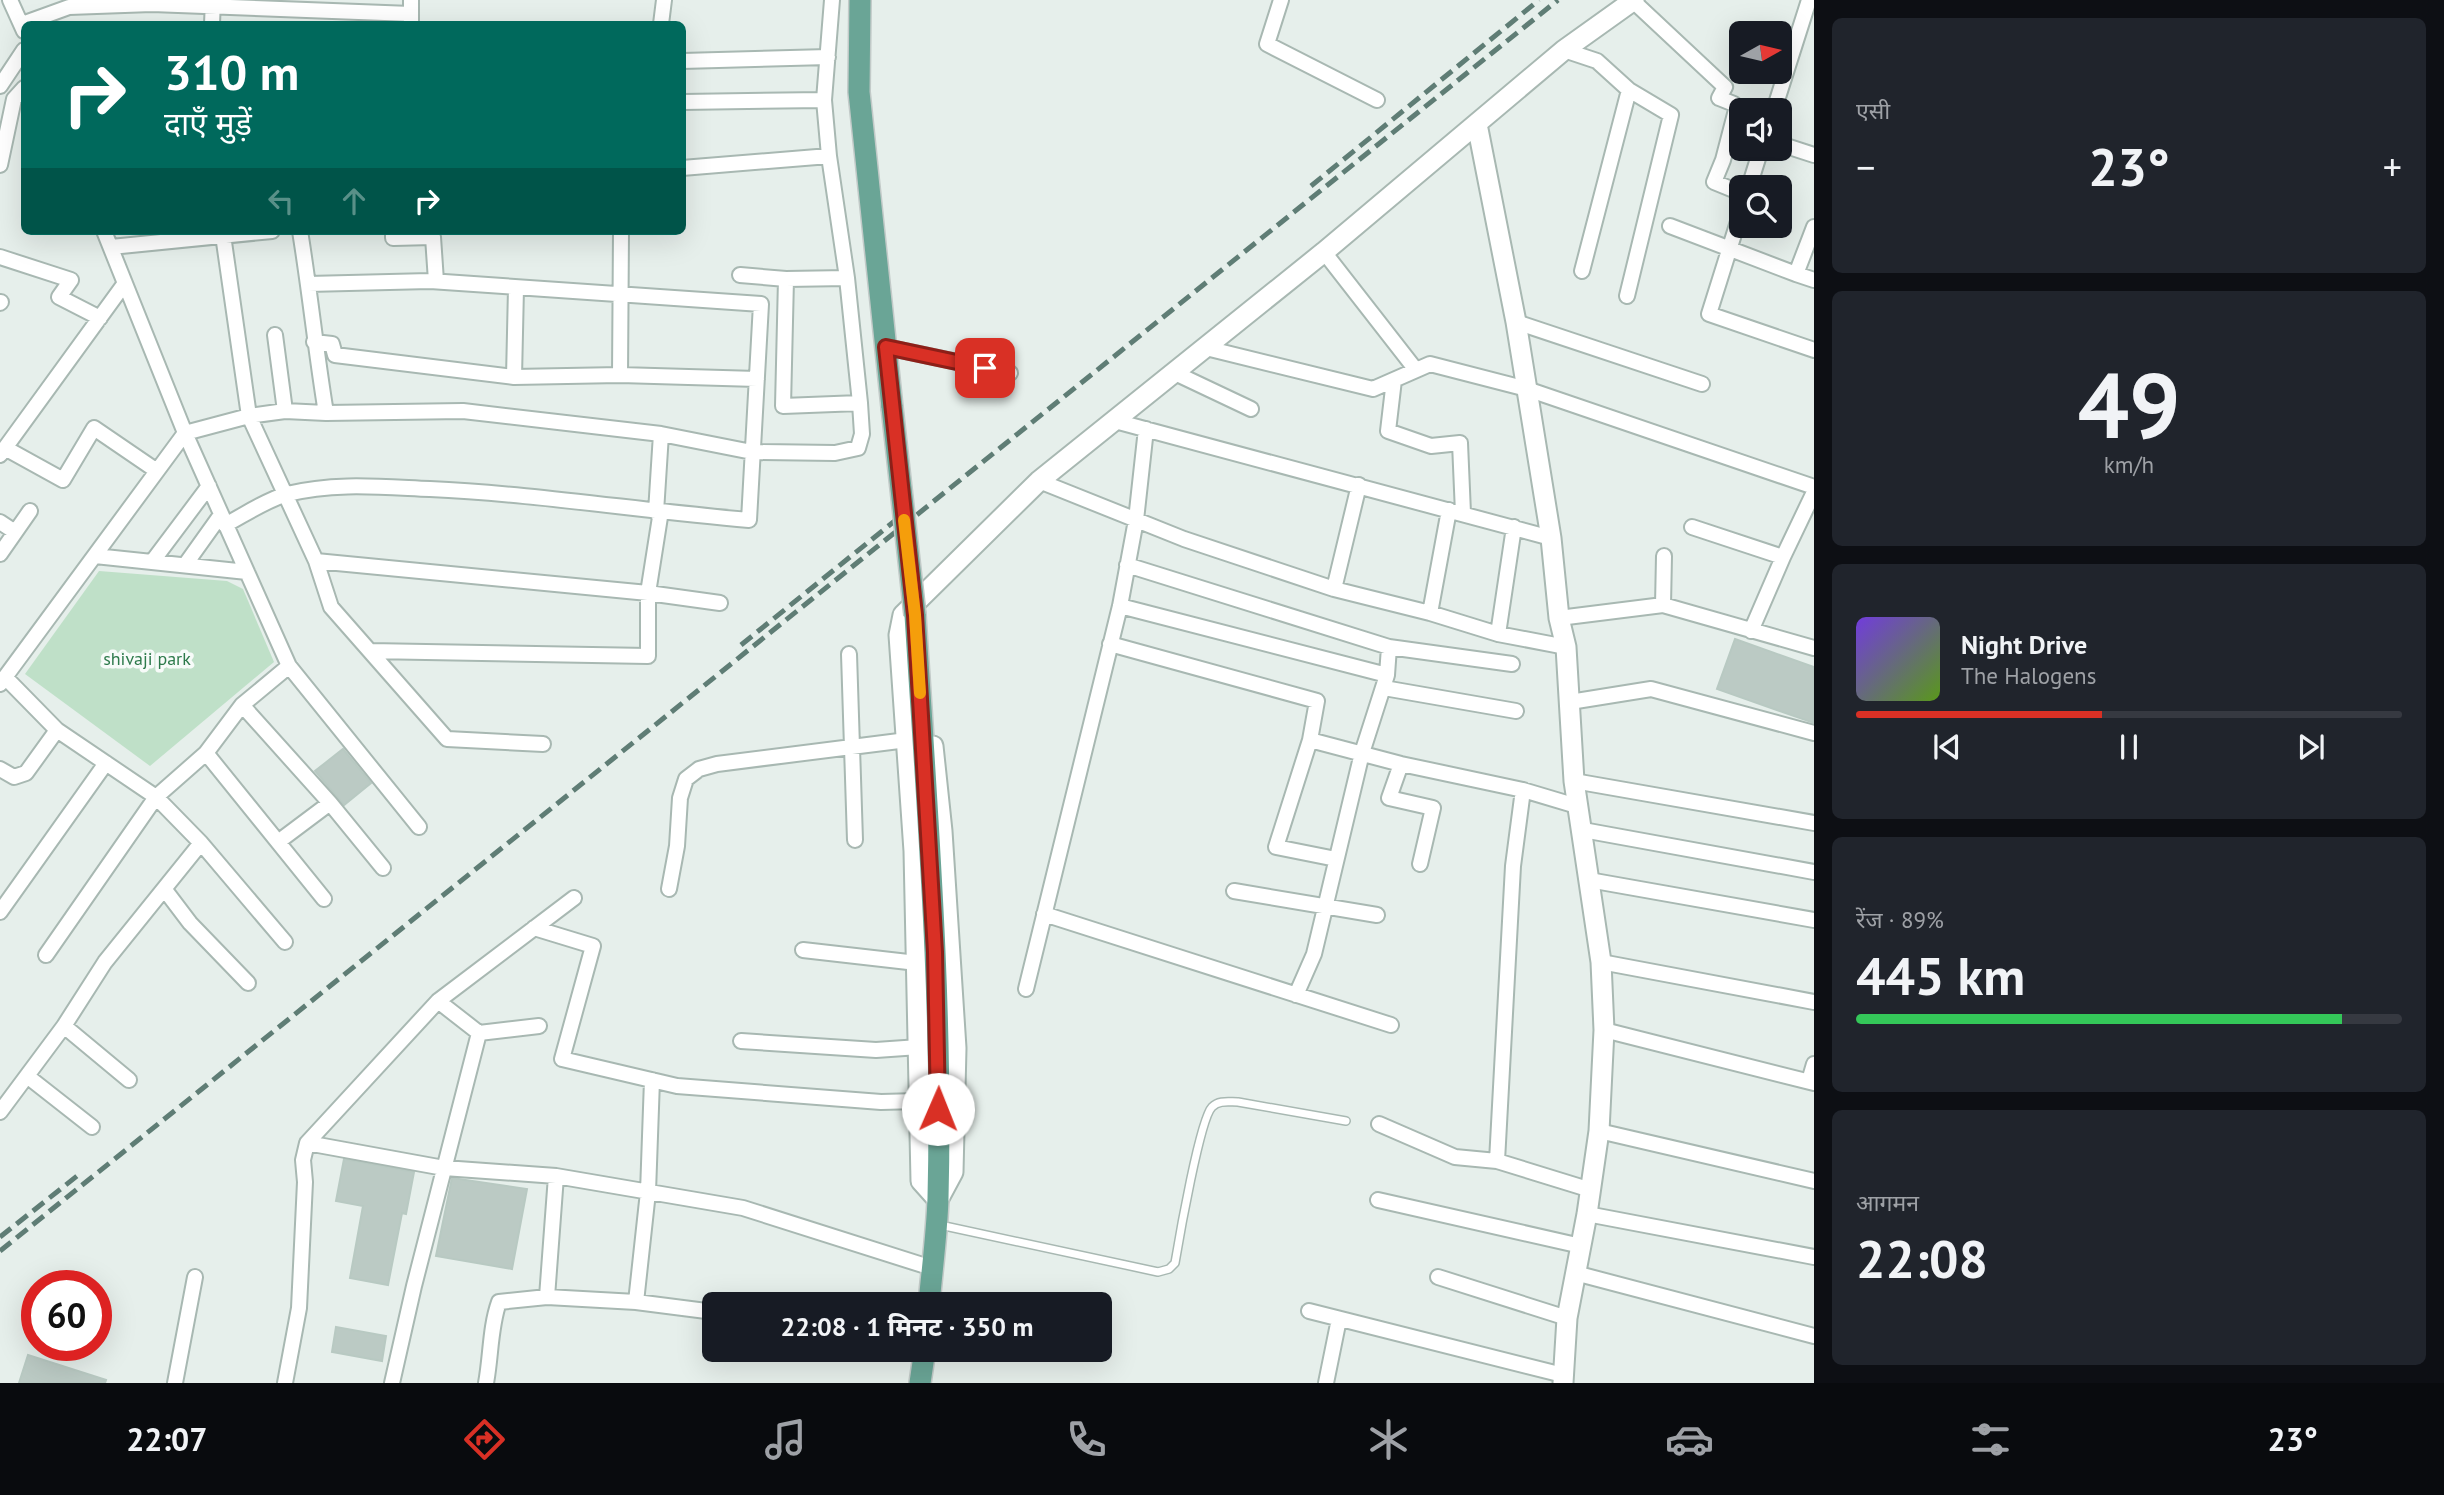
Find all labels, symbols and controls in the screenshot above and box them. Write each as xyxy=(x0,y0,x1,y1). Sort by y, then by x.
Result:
north arrow xyxy=(1729,21,1792,84)
map controls xyxy=(1729,21,1792,238)
text: 310 m xyxy=(164,40,299,104)
icon: right xyxy=(49,49,140,140)
text: एसी xyxy=(1856,96,1890,125)
button: sound xyxy=(1729,98,1792,161)
text: दाएँ मुड़ें xyxy=(164,102,252,144)
text: 23° xyxy=(2088,133,2170,200)
text: − xyxy=(1856,142,1875,191)
text: + xyxy=(2383,142,2402,191)
button: search xyxy=(1729,175,1792,238)
icon: left xyxy=(262,182,300,220)
icon: ahead xyxy=(335,182,373,220)
icon: right xyxy=(408,182,446,220)
pin xyxy=(955,338,1015,398)
text: 49 xyxy=(2077,345,2181,463)
icon: arrive xyxy=(966,349,1004,387)
text: km/h xyxy=(2104,450,2154,479)
text: Night Drive xyxy=(1961,628,2087,661)
park label: shivaji park xyxy=(103,647,191,670)
text: The Halogens xyxy=(1961,661,2096,690)
icon: previous xyxy=(1928,728,1966,766)
icon: pause xyxy=(2110,728,2148,766)
icon: next xyxy=(2292,728,2330,766)
text: रेंज · 89% xyxy=(1856,905,1944,934)
text: 445 km xyxy=(1856,942,2025,1009)
position arrow xyxy=(901,1072,975,1146)
text: आगमन xyxy=(1856,1188,1919,1217)
text: 22:08 xyxy=(1856,1225,1988,1292)
speed limit sign: 60 xyxy=(21,1270,112,1361)
text: 22:08 · 1 मिनट · 350 m xyxy=(780,1310,1034,1343)
icon: directions xyxy=(460,1415,509,1464)
icon: music xyxy=(761,1415,810,1464)
icon: phone xyxy=(1062,1415,1111,1464)
icon: climate xyxy=(1364,1415,1413,1464)
icon: car xyxy=(1665,1415,1714,1464)
icon: filters xyxy=(1966,1415,2015,1464)
text: 22:07 xyxy=(126,1418,207,1460)
text: 23° xyxy=(2268,1418,2318,1460)

